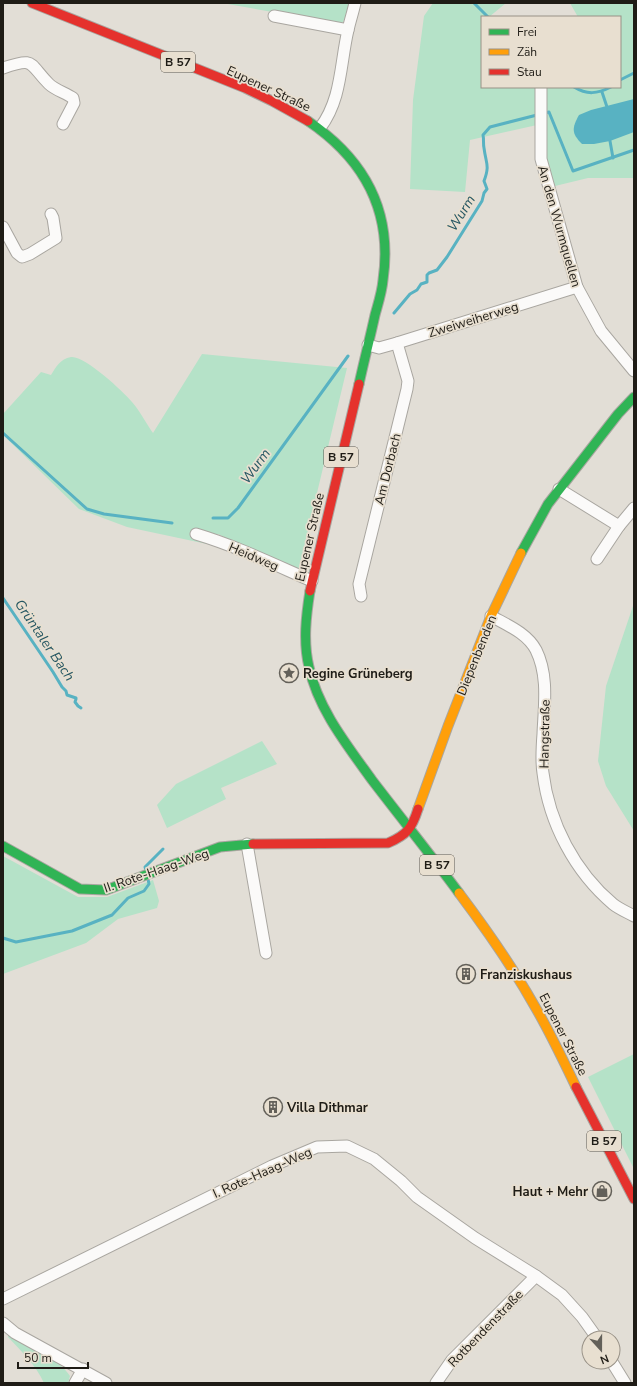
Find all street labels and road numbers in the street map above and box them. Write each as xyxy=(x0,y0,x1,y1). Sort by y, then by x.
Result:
road number: B 57 xyxy=(161,52,195,72)
street label: Eupener Straße xyxy=(224,62,313,116)
street label: An den Wurmquellen xyxy=(533,163,585,289)
street label: Zweiweiherweg xyxy=(426,298,521,342)
street label: Am Dorbach xyxy=(370,431,406,507)
road number: B 57 xyxy=(324,447,358,467)
street label: Eupener Straße xyxy=(291,491,329,583)
street label: Heidweg xyxy=(226,538,281,576)
street label: Diepenbenden xyxy=(453,612,501,698)
street label: Hangstraße xyxy=(535,699,555,769)
street label: II. Rote-Haag-Weg xyxy=(101,845,211,897)
road number: B 57 xyxy=(420,855,454,875)
street label: Eupener Straße xyxy=(535,990,592,1079)
road number: B 57 xyxy=(587,1131,621,1151)
street label: I. Rote-Haag-Weg xyxy=(210,1143,315,1203)
street label: Rotbendenstraße xyxy=(444,1286,527,1371)

